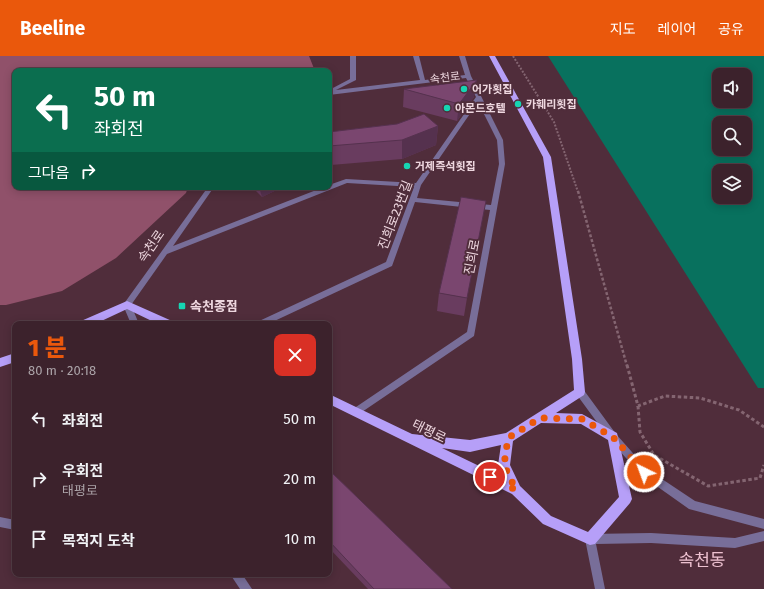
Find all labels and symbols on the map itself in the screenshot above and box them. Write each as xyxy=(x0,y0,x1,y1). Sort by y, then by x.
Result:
street label: 속천로 xyxy=(429,70,461,86)
place label: 어가횟집 xyxy=(472,83,512,96)
marker: 어가횟집 xyxy=(459,84,469,94)
place label: 카훼리횟집 xyxy=(526,98,577,111)
marker: 카훼리횟집 xyxy=(513,99,523,109)
place label: 아몬드호텔 xyxy=(455,102,506,115)
marker: 아몬드호텔 xyxy=(442,103,452,113)
place label: 거제즉석횟집 xyxy=(415,160,476,173)
marker: 거제즉석횟집 xyxy=(402,161,412,171)
street label: 진희로23번길 xyxy=(375,178,415,252)
street label: 속천로 xyxy=(135,227,167,265)
street label: 진희로 xyxy=(461,238,483,276)
place label: 속천종점 xyxy=(190,299,238,314)
marker: 속천종점 xyxy=(177,301,187,311)
street label: 태평로 xyxy=(410,416,448,446)
position arrow xyxy=(623,451,665,493)
pin xyxy=(473,460,507,494)
district label: 속천동 xyxy=(679,550,725,571)

